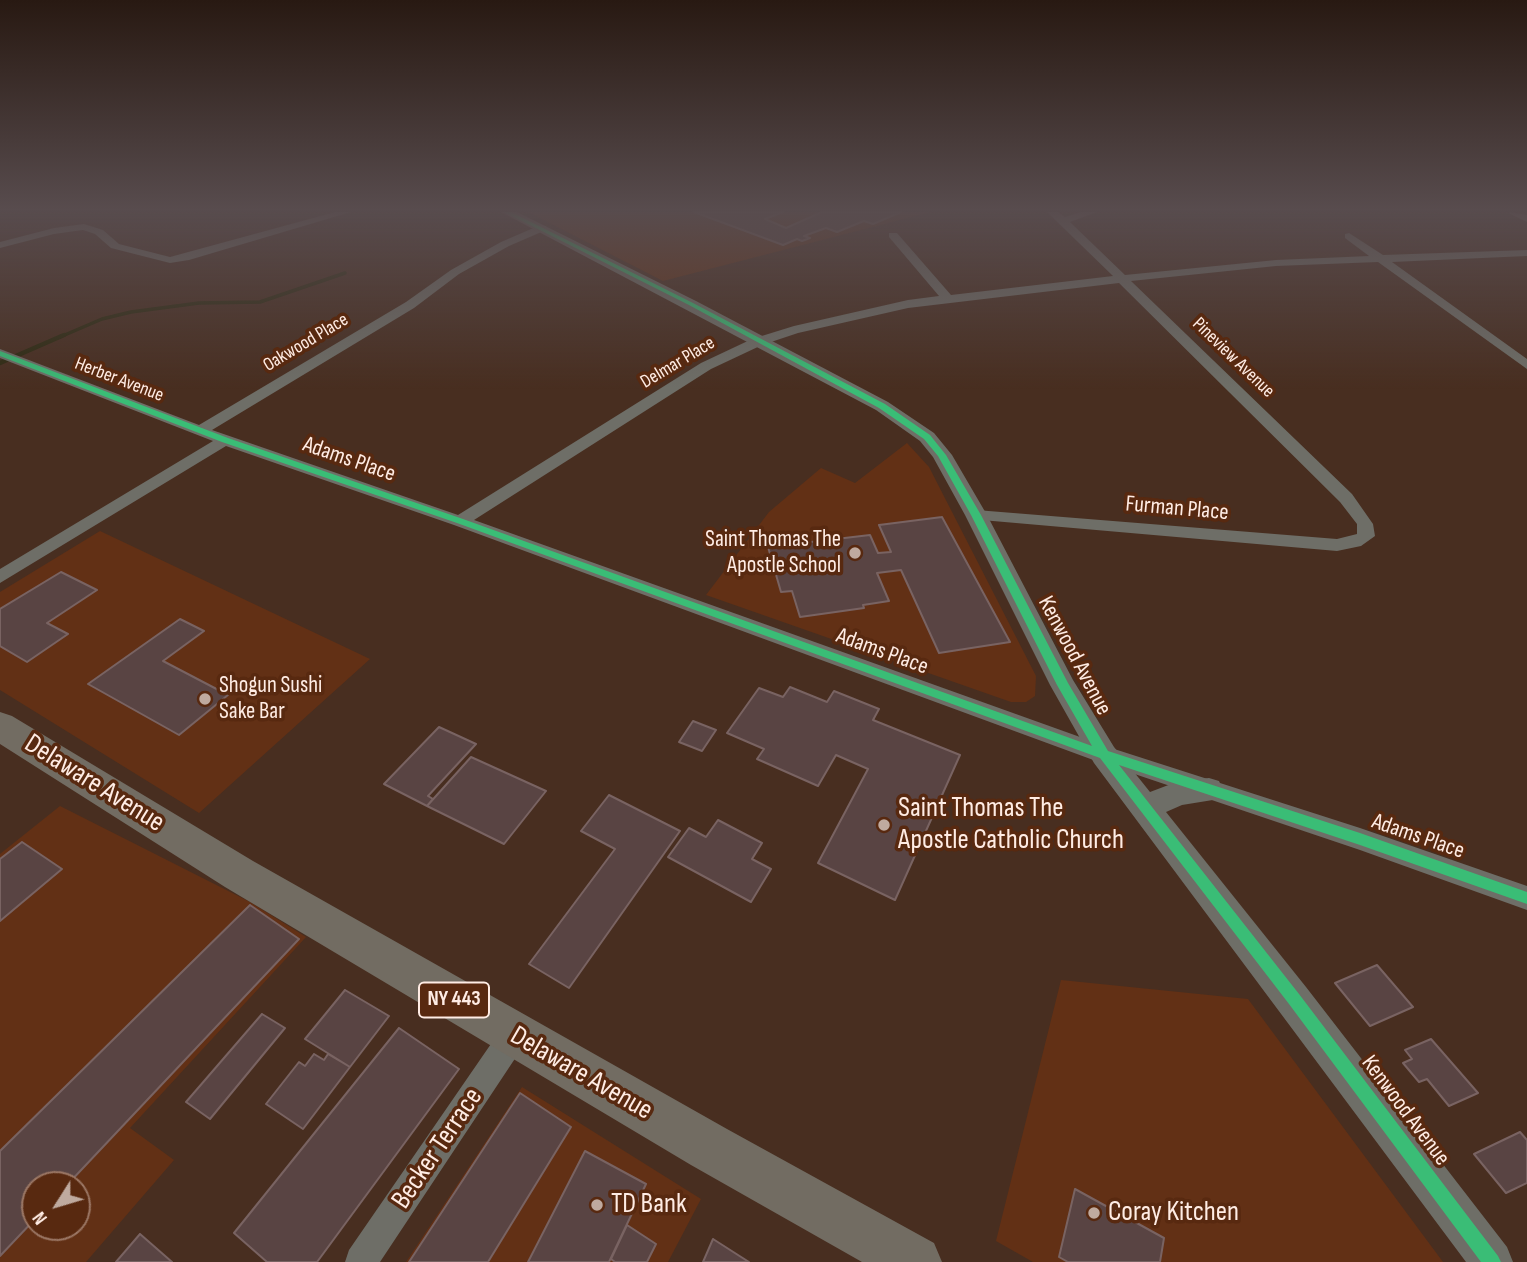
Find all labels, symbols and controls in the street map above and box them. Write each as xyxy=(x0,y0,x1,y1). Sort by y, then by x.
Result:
street label: Oakwood Place xyxy=(259,309,353,377)
street label: Pineview Avenue xyxy=(1187,313,1279,403)
street label: Delmar Place xyxy=(637,332,719,394)
street label: Herber Avenue xyxy=(71,353,167,407)
street label: Adams Place xyxy=(299,431,399,489)
street label: Furman Place xyxy=(1124,491,1230,527)
place label: Saint Thomas The Apostle School xyxy=(705,526,841,580)
marker: Saint Thomas The Apostle School xyxy=(847,545,863,561)
street label: Kenwood Avenue xyxy=(1031,592,1117,720)
street label: Adams Place xyxy=(832,623,932,681)
place label: Shogun Sushi Sake Bar xyxy=(219,672,322,726)
marker: Shogun Sushi Sake Bar xyxy=(197,691,213,707)
street label: Delaware Avenue xyxy=(18,728,170,840)
place label: Saint Thomas The Apostle Catholic Church xyxy=(898,792,1124,858)
street label: Adams Place xyxy=(1368,808,1468,866)
marker: Saint Thomas The Apostle Catholic Church xyxy=(876,817,892,833)
road number: NY 443 xyxy=(419,982,489,1018)
street label: Delaware Avenue xyxy=(504,1020,658,1128)
street label: Kenwood Avenue xyxy=(1355,1051,1455,1171)
street label: Becker Terrace xyxy=(385,1082,491,1216)
north arrow xyxy=(21,1171,91,1241)
place label: TD Bank xyxy=(611,1188,687,1222)
place label: Coray Kitchen xyxy=(1108,1196,1239,1230)
marker: TD Bank xyxy=(589,1197,605,1213)
marker: Coray Kitchen xyxy=(1086,1205,1102,1221)
text: N xyxy=(28,1207,53,1229)

